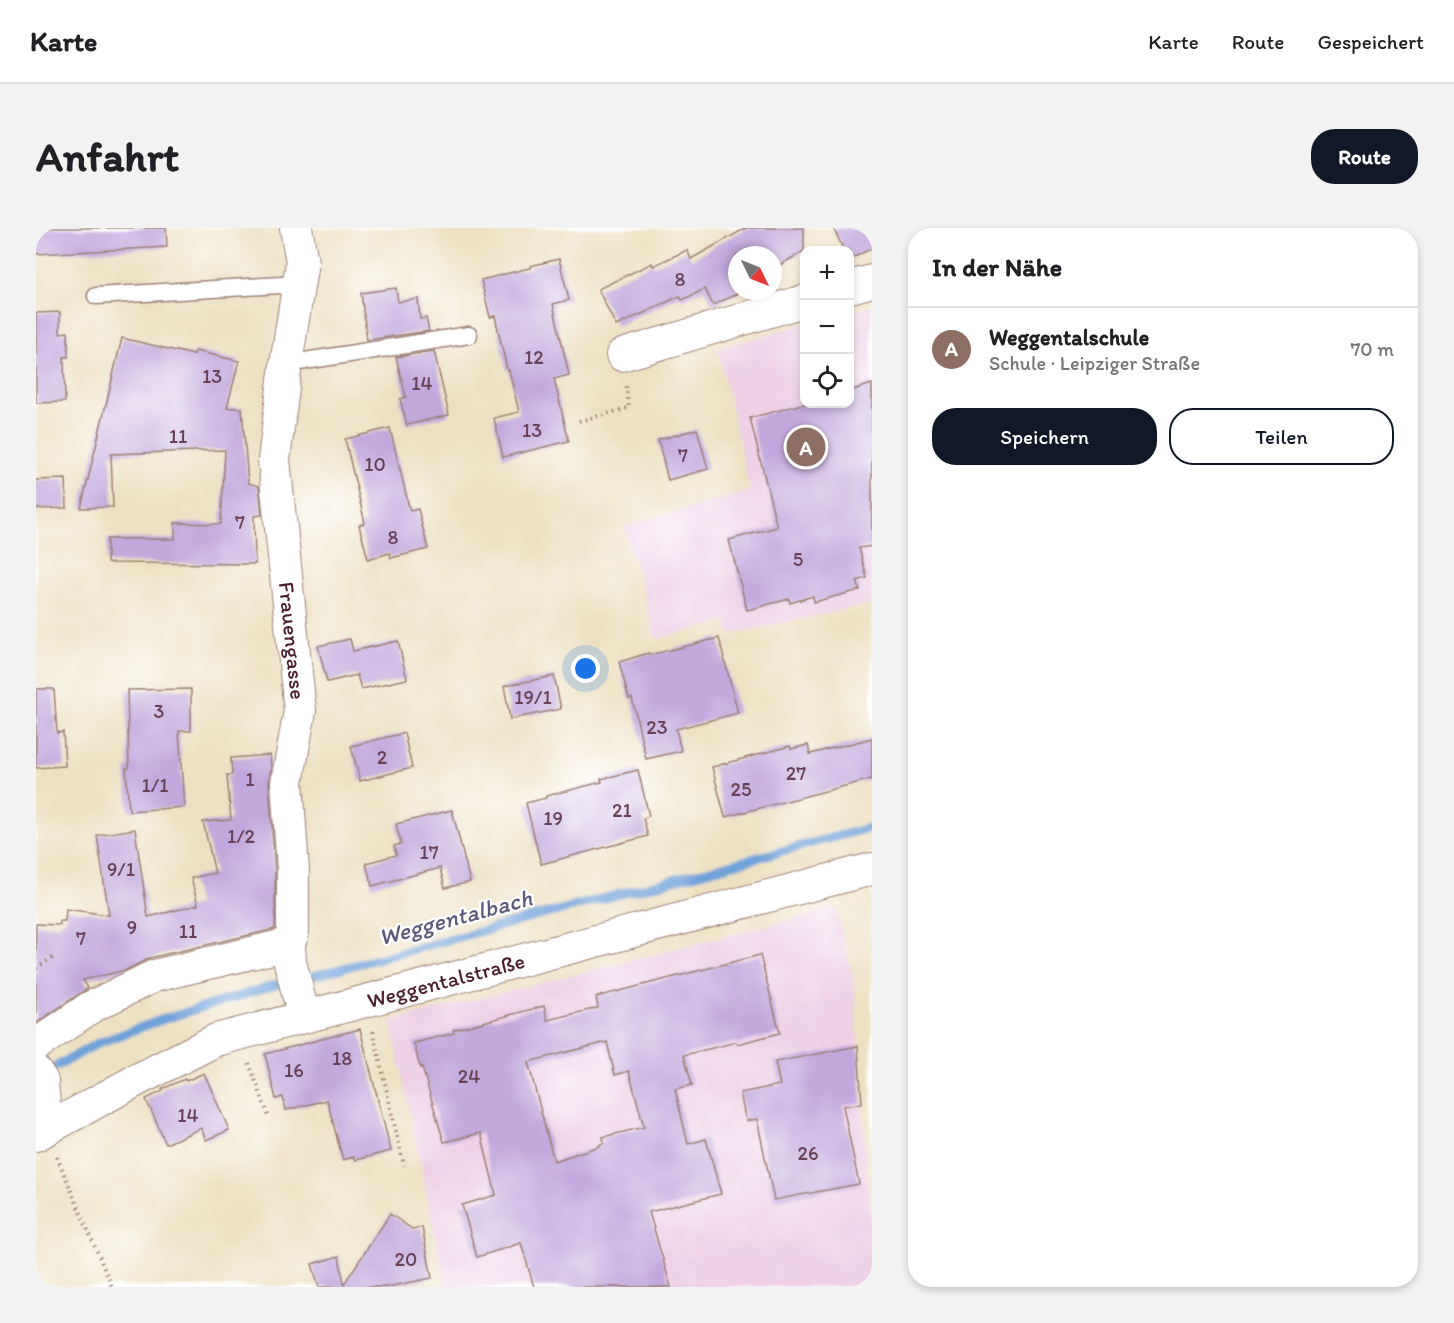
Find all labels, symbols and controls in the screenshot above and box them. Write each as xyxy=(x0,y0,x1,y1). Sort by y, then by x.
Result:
text: Karte xyxy=(30,24,97,58)
text: Karte xyxy=(1148,29,1199,54)
text: Route xyxy=(1232,29,1285,54)
text: Gespeichert xyxy=(1318,29,1424,54)
button: Route xyxy=(1311,129,1418,184)
text: Anfahrt xyxy=(36,131,179,182)
north arrow xyxy=(728,246,782,300)
map controls xyxy=(800,246,854,408)
button: + xyxy=(800,246,854,300)
text: In der Nähe xyxy=(932,251,1062,283)
house number: 8 xyxy=(675,267,686,291)
button: − xyxy=(800,300,854,354)
text: Weggentalschule xyxy=(989,324,1149,351)
text: A xyxy=(945,337,958,361)
text: 70 m xyxy=(1350,337,1394,361)
house number: 12 xyxy=(524,345,544,369)
text: Schule · Leipziger Straße xyxy=(989,351,1200,375)
button: locate xyxy=(800,354,854,408)
house number: 13 xyxy=(202,364,222,388)
house number: 14 xyxy=(411,371,433,395)
button: Speichern xyxy=(932,408,1157,465)
button: Teilen xyxy=(1169,408,1394,465)
house number: 13 xyxy=(522,418,542,442)
house number: 11 xyxy=(169,424,187,448)
pin: A xyxy=(786,424,826,470)
house number: 7 xyxy=(678,443,688,467)
house number: 10 xyxy=(364,452,386,476)
house number: 7 xyxy=(235,510,245,534)
house number: 8 xyxy=(388,525,399,549)
house number: 5 xyxy=(793,547,803,571)
street label: Frauengasse xyxy=(273,580,312,701)
your location xyxy=(571,654,600,683)
house number: 19/1 xyxy=(514,685,552,709)
house number: 3 xyxy=(154,699,165,723)
house number: 23 xyxy=(646,715,668,739)
house number: 2 xyxy=(377,745,388,769)
house number: 27 xyxy=(786,761,806,785)
house number: 1 xyxy=(245,767,255,791)
house number: 1/1 xyxy=(142,773,168,797)
house number: 25 xyxy=(730,777,752,801)
house number: 21 xyxy=(612,798,632,822)
house number: 19 xyxy=(543,806,563,830)
house number: 1/2 xyxy=(227,824,256,848)
house number: 17 xyxy=(419,840,439,864)
house number: 9/1 xyxy=(107,857,135,881)
water label: Weggentalbach xyxy=(375,882,536,951)
house number: 9 xyxy=(127,915,137,939)
house number: 11 xyxy=(179,919,197,943)
house number: 7 xyxy=(76,926,86,950)
street label: Weggentalstraße xyxy=(364,947,527,1014)
house number: 18 xyxy=(332,1046,352,1070)
house number: 16 xyxy=(284,1058,304,1082)
house number: 24 xyxy=(458,1064,480,1088)
house number: 14 xyxy=(177,1103,199,1127)
house number: 26 xyxy=(797,1141,819,1165)
house number: 20 xyxy=(395,1247,417,1271)

